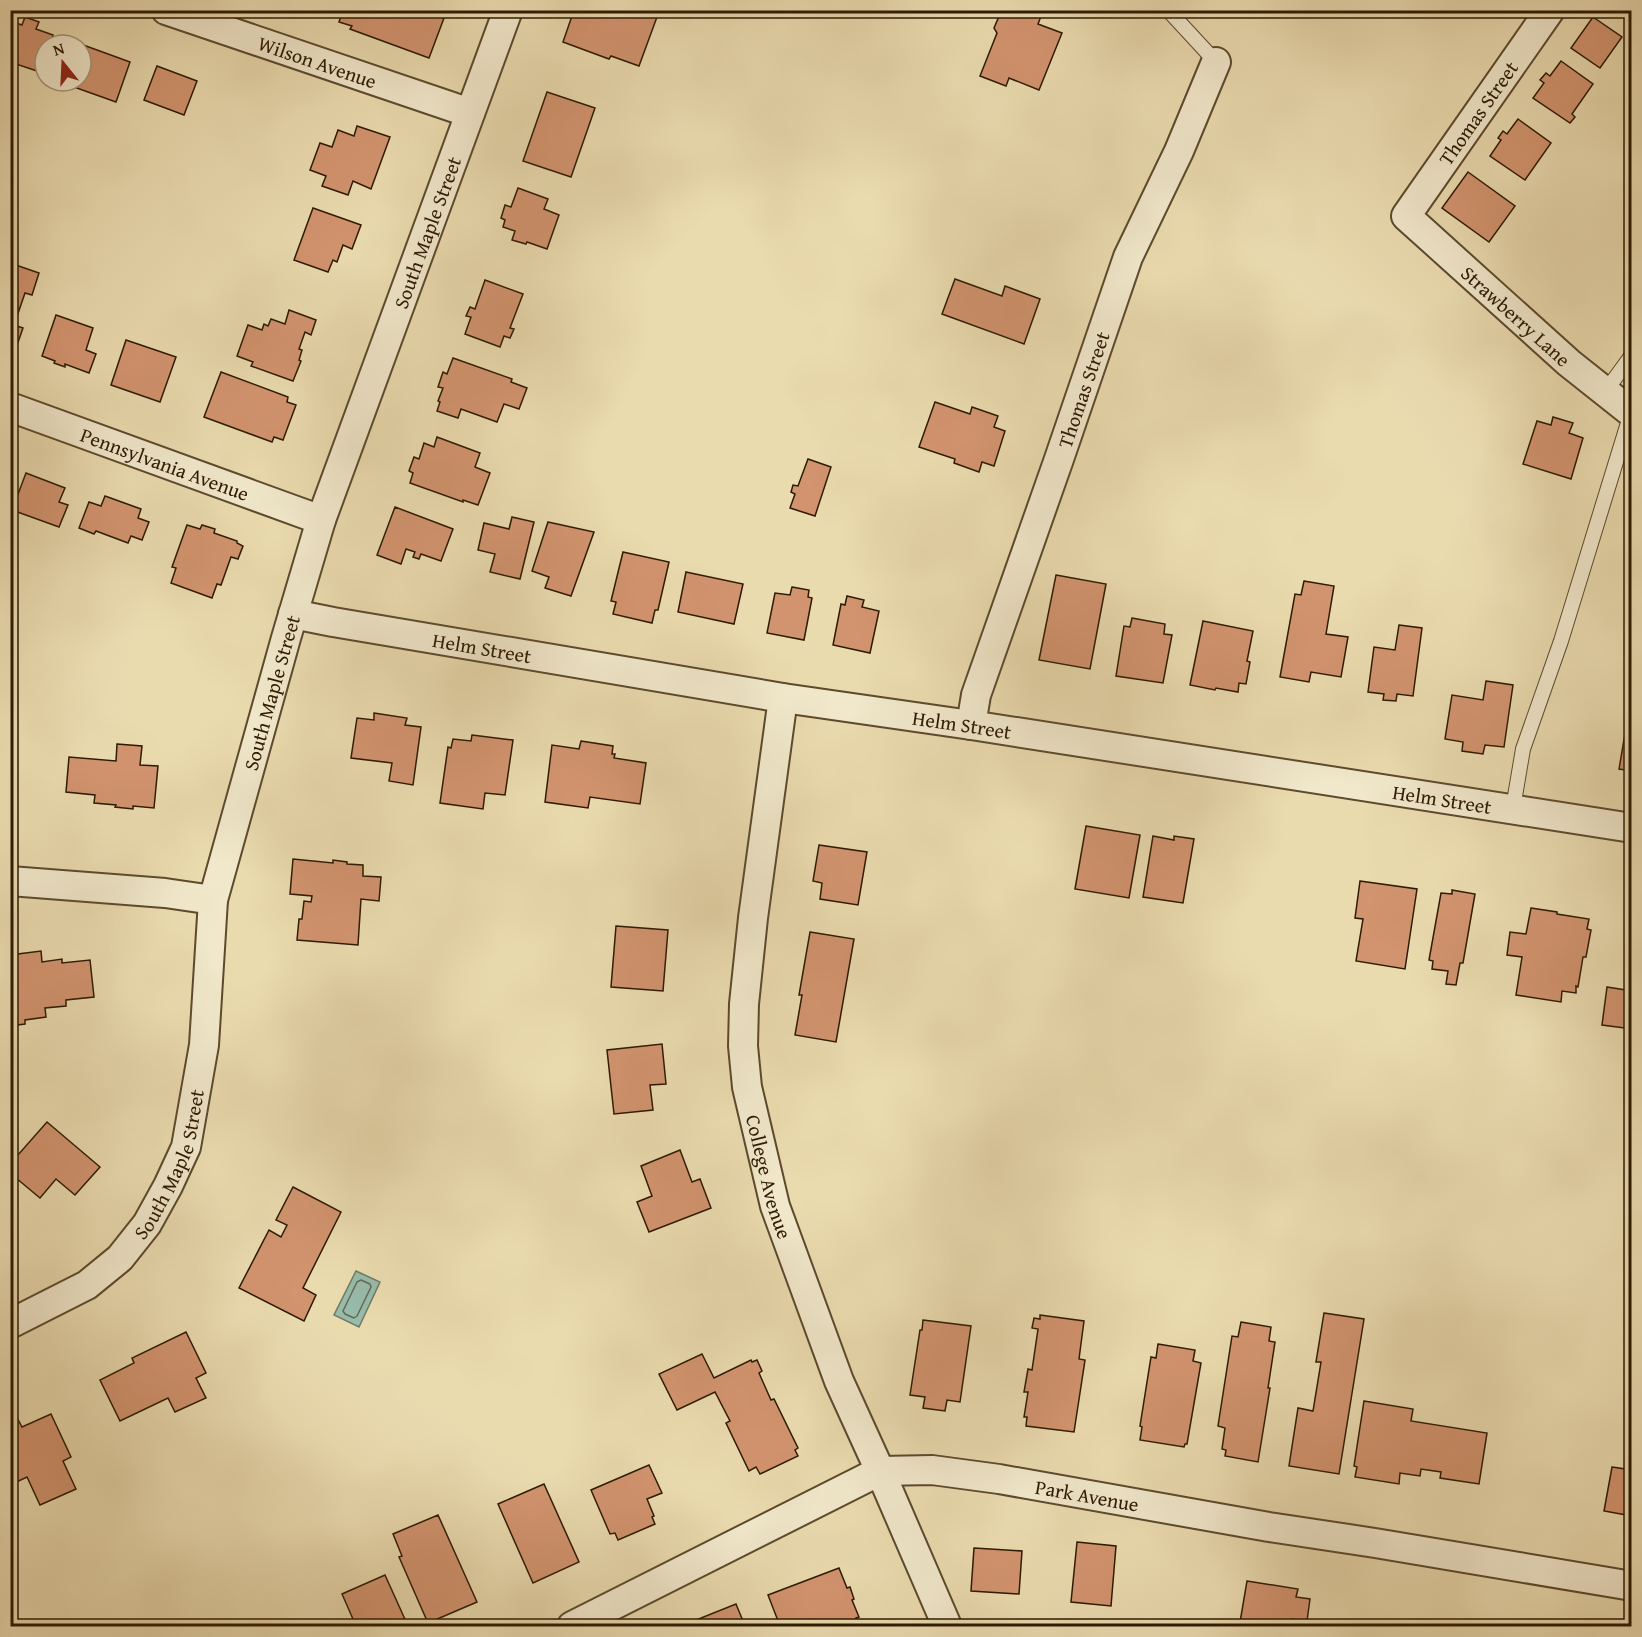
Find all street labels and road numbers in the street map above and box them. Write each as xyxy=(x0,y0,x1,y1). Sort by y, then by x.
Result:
street label: Wilson Avenue xyxy=(254,28,381,95)
street label: Thomas Street xyxy=(1431,55,1525,171)
street label: South Maple Street xyxy=(385,152,468,313)
street label: Strawberry Lane xyxy=(1455,258,1578,373)
street label: Thomas Street xyxy=(1049,327,1116,452)
street label: Pennsylvania Avenue xyxy=(77,419,253,507)
street label: South Maple Street xyxy=(235,611,307,774)
street label: Helm Street xyxy=(431,625,534,670)
street label: Helm Street xyxy=(911,702,1013,746)
street label: Helm Street xyxy=(1391,776,1494,820)
street label: South Maple Street xyxy=(126,1087,210,1245)
street label: College Avenue xyxy=(739,1112,800,1242)
street label: Park Avenue xyxy=(1033,1471,1141,1518)

